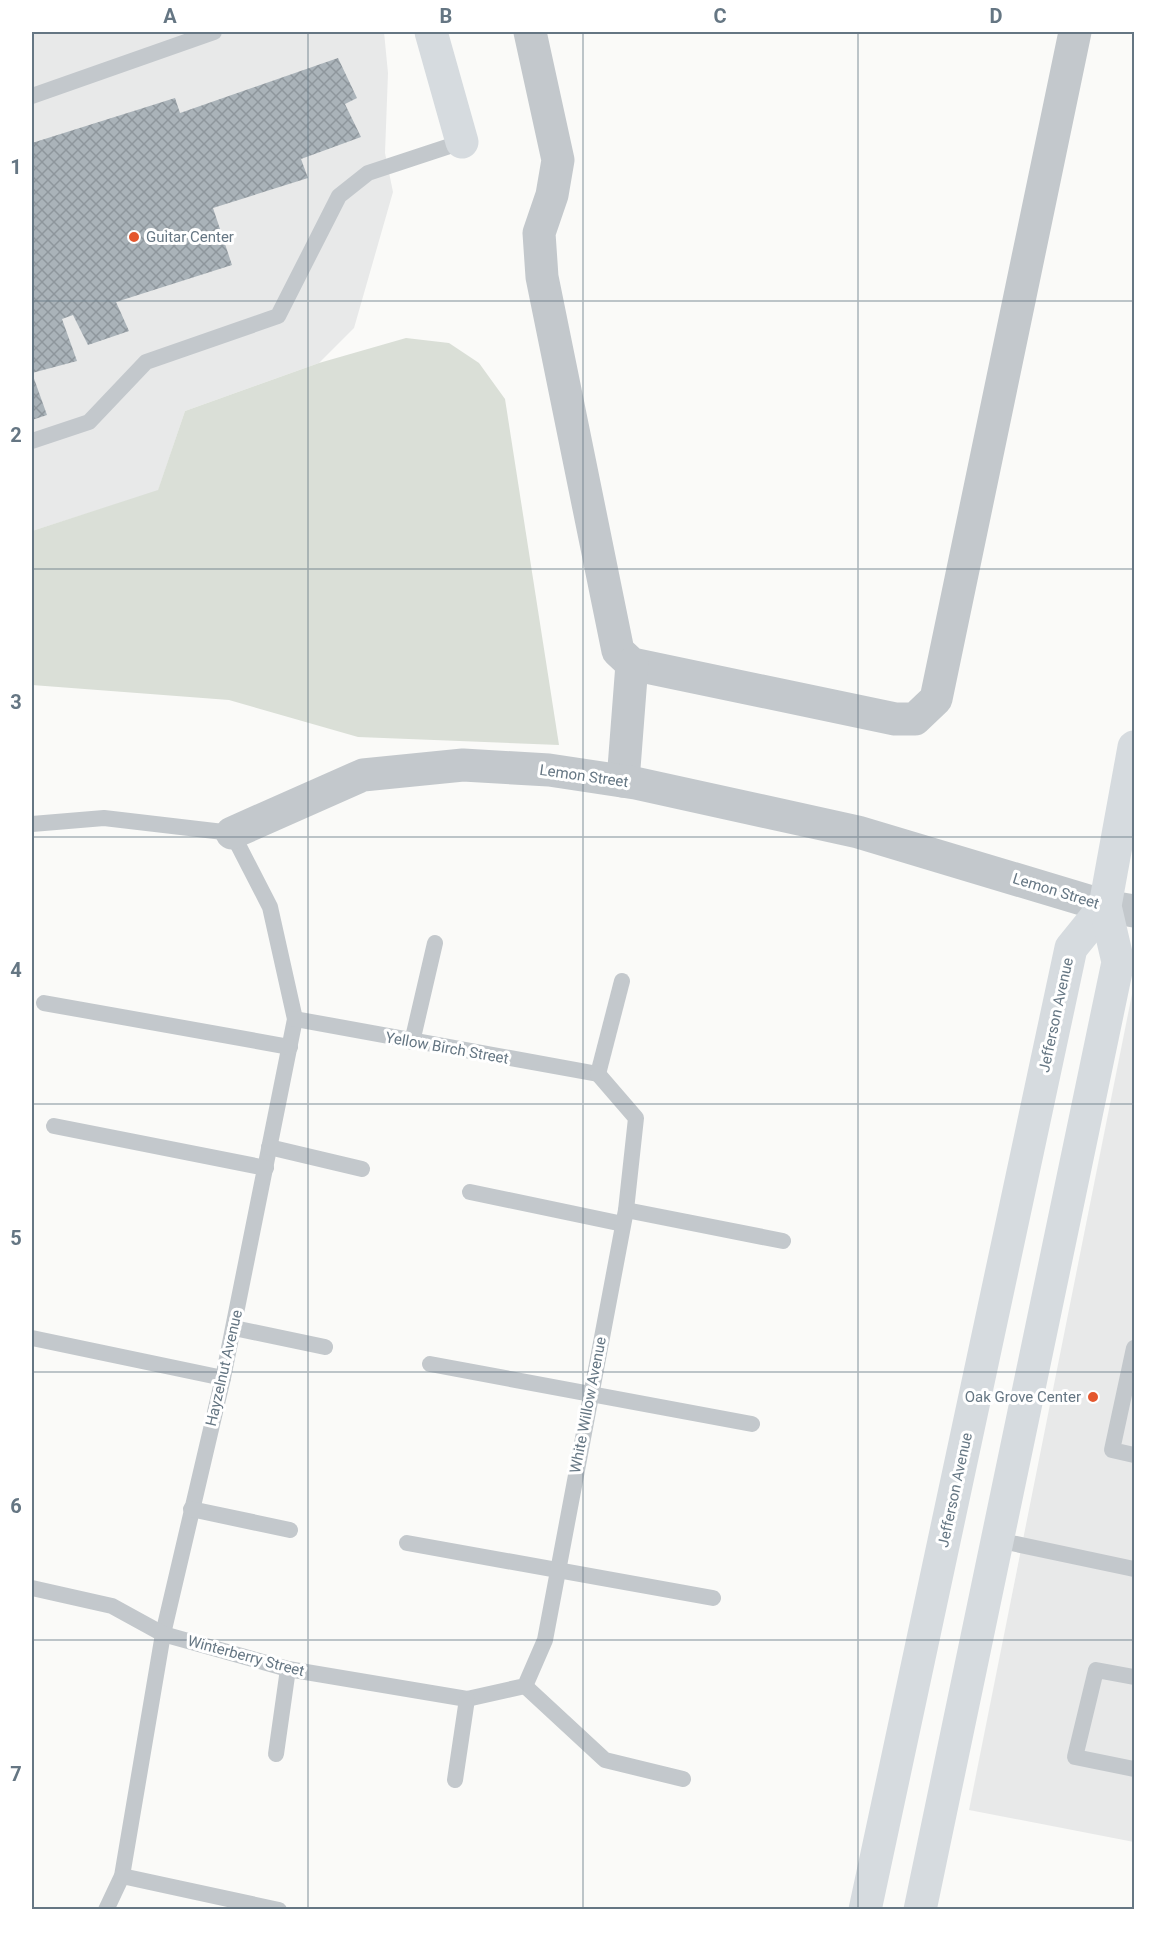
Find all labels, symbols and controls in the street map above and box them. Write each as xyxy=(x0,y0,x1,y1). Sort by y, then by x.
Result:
text: A xyxy=(163,4,177,28)
text: B xyxy=(440,4,452,28)
text: C xyxy=(713,4,727,28)
text: D xyxy=(990,4,1003,28)
text: 1 xyxy=(10,155,22,179)
place label: Guitar Center xyxy=(146,228,234,246)
marker: Guitar Center xyxy=(127,230,141,244)
text: 2 xyxy=(10,423,22,447)
text: 3 xyxy=(10,690,22,714)
street label: Lemon Street xyxy=(539,761,630,791)
street label: Lemon Street xyxy=(1011,869,1101,913)
street label: Jefferson Avenue xyxy=(1035,956,1077,1074)
text: 4 xyxy=(10,958,22,982)
street label: Yellow Birch Street xyxy=(384,1028,510,1068)
text: 5 xyxy=(10,1226,22,1250)
street label: Hayzelnut Avenue xyxy=(202,1308,246,1428)
street label: White Willow Avenue xyxy=(566,1335,610,1475)
place label: Oak Grove Center xyxy=(965,1388,1081,1406)
marker: Oak Grove Center xyxy=(1086,1390,1100,1404)
street label: Jefferson Avenue xyxy=(934,1431,976,1549)
text: 6 xyxy=(10,1494,22,1518)
street label: Winterberry Street xyxy=(186,1632,306,1680)
text: 7 xyxy=(10,1762,22,1786)

